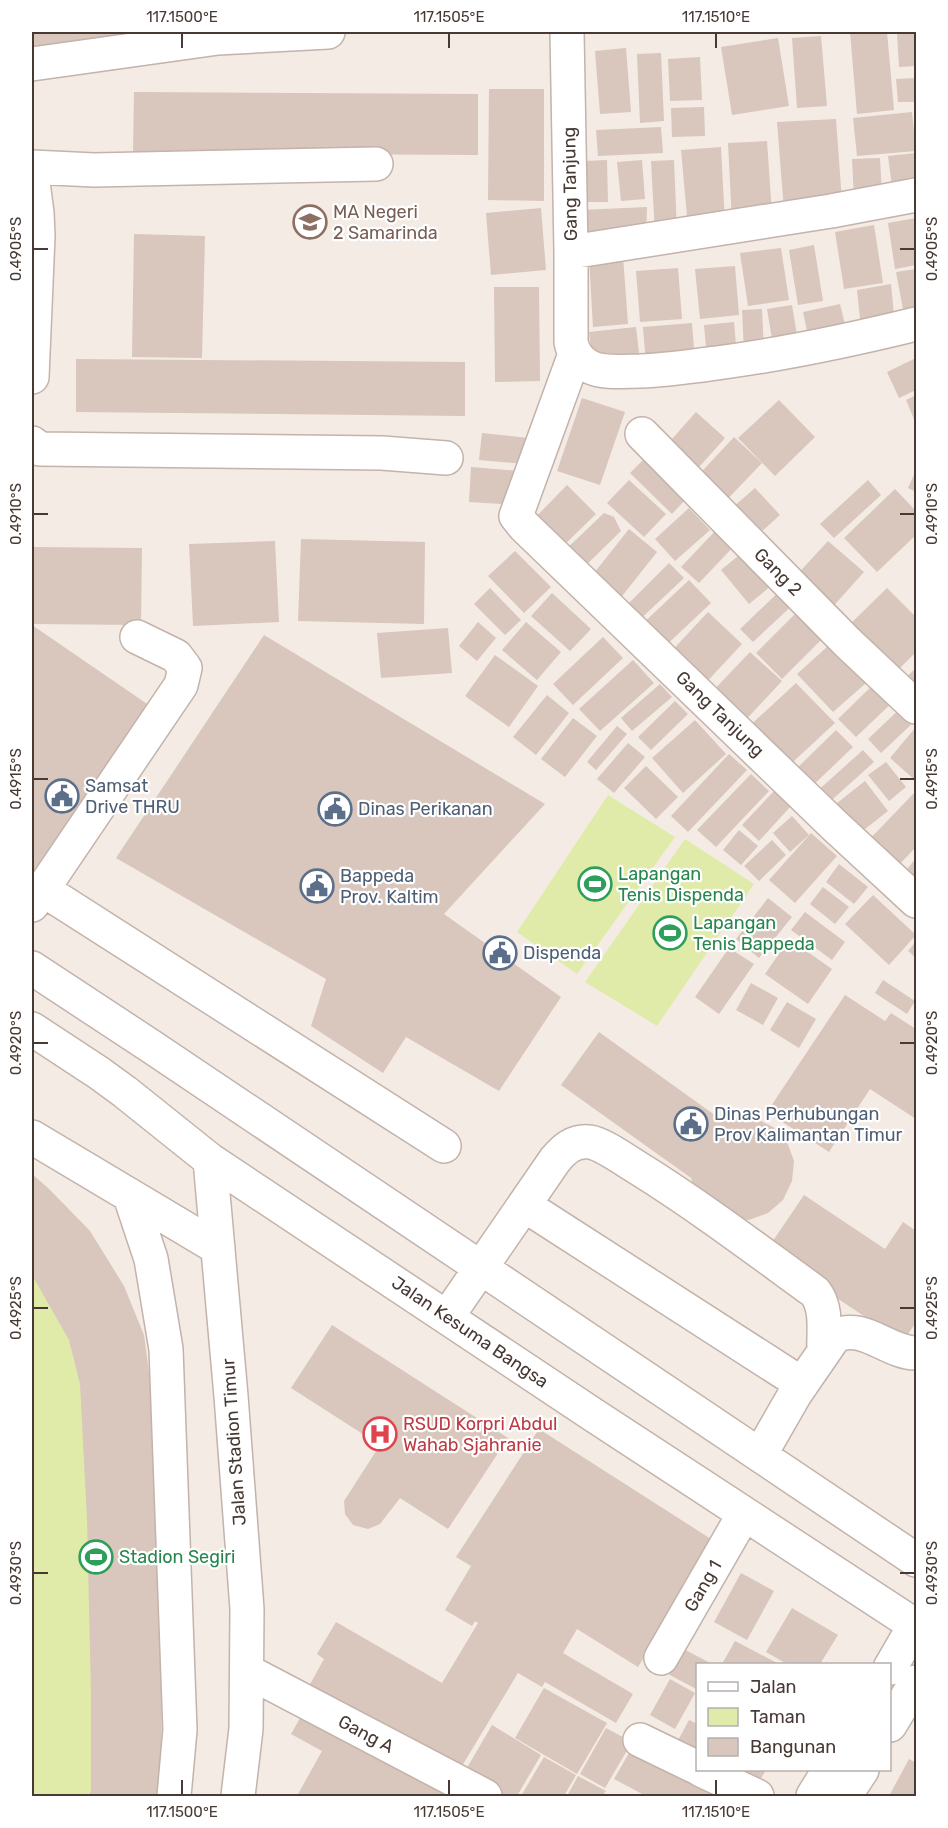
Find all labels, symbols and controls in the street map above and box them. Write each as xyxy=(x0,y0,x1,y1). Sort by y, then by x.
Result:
text: 117.1500°E xyxy=(146,8,218,26)
text: 117.1505°E xyxy=(413,8,485,26)
text: 117.1510°E xyxy=(682,8,750,26)
street label: Gang Tanjung xyxy=(558,127,582,241)
place label: MA Negeri 2 Samarinda xyxy=(333,201,438,244)
school or university icon: MA Negeri 2 Samarinda xyxy=(292,204,328,240)
text: 0.4905°S xyxy=(7,217,25,281)
text: 0.4905°S xyxy=(923,217,941,281)
text: 0.4910°S xyxy=(7,483,25,545)
text: 0.4910°S xyxy=(923,483,941,545)
street label: Gang 2 xyxy=(749,543,807,601)
street label: Gang Tanjung xyxy=(671,666,769,762)
text: 0.4915°S xyxy=(7,748,25,810)
text: 0.4915°S xyxy=(923,748,941,810)
place label: Samsat Drive THRU xyxy=(85,775,180,818)
public building icon: Samsat Drive THRU xyxy=(44,778,80,814)
public building icon: Dinas Perikanan xyxy=(317,791,353,827)
place label: Dinas Perikanan xyxy=(358,798,493,820)
place label: Lapangan Tenis Dispenda xyxy=(618,863,744,906)
place label: Bappeda Prov. Kaltim xyxy=(340,865,439,908)
sports icon: Lapangan Tenis Dispenda xyxy=(577,866,613,902)
public building icon: Bappeda Prov. Kaltim xyxy=(299,868,335,904)
place label: Lapangan Tenis Bappeda xyxy=(693,912,815,955)
sports icon: Lapangan Tenis Bappeda xyxy=(652,915,688,951)
public building icon: Dispenda xyxy=(482,935,518,971)
place label: Dispenda xyxy=(523,942,601,964)
text: 0.4920°S xyxy=(7,1011,25,1075)
text: 0.4920°S xyxy=(923,1011,941,1075)
place label: Dinas Perhubungan Prov Kalimantan Timur xyxy=(714,1103,903,1146)
public building icon: Dinas Perhubungan Prov Kalimantan Timur xyxy=(673,1106,709,1142)
street label: Jalan Kesuma Bangsa xyxy=(387,1271,553,1393)
text: 0.4925°S xyxy=(7,1276,25,1340)
text: 0.4925°S xyxy=(923,1276,941,1340)
street label: Jalan Stadion Timur xyxy=(217,1357,251,1526)
place label: RSUD Korpri Abdul Wahab Sjahranie xyxy=(403,1413,557,1456)
hospital icon: RSUD Korpri Abdul Wahab Sjahranie xyxy=(362,1416,398,1452)
sports icon: Stadion Segiri xyxy=(78,1539,114,1575)
text: 0.4930°S xyxy=(7,1541,25,1605)
text: 0.4930°S xyxy=(923,1541,941,1605)
place label: Stadion Segiri xyxy=(119,1546,235,1568)
street label: Gang 1 xyxy=(679,1556,727,1616)
legend xyxy=(696,1663,891,1771)
text: Jalan xyxy=(750,1676,797,1698)
text: Taman xyxy=(750,1706,806,1728)
street label: Gang A xyxy=(334,1710,398,1758)
text: Bangunan xyxy=(750,1736,836,1758)
text: 117.1500°E xyxy=(146,1803,218,1821)
text: 117.1505°E xyxy=(413,1803,485,1821)
text: 117.1510°E xyxy=(682,1803,750,1821)

